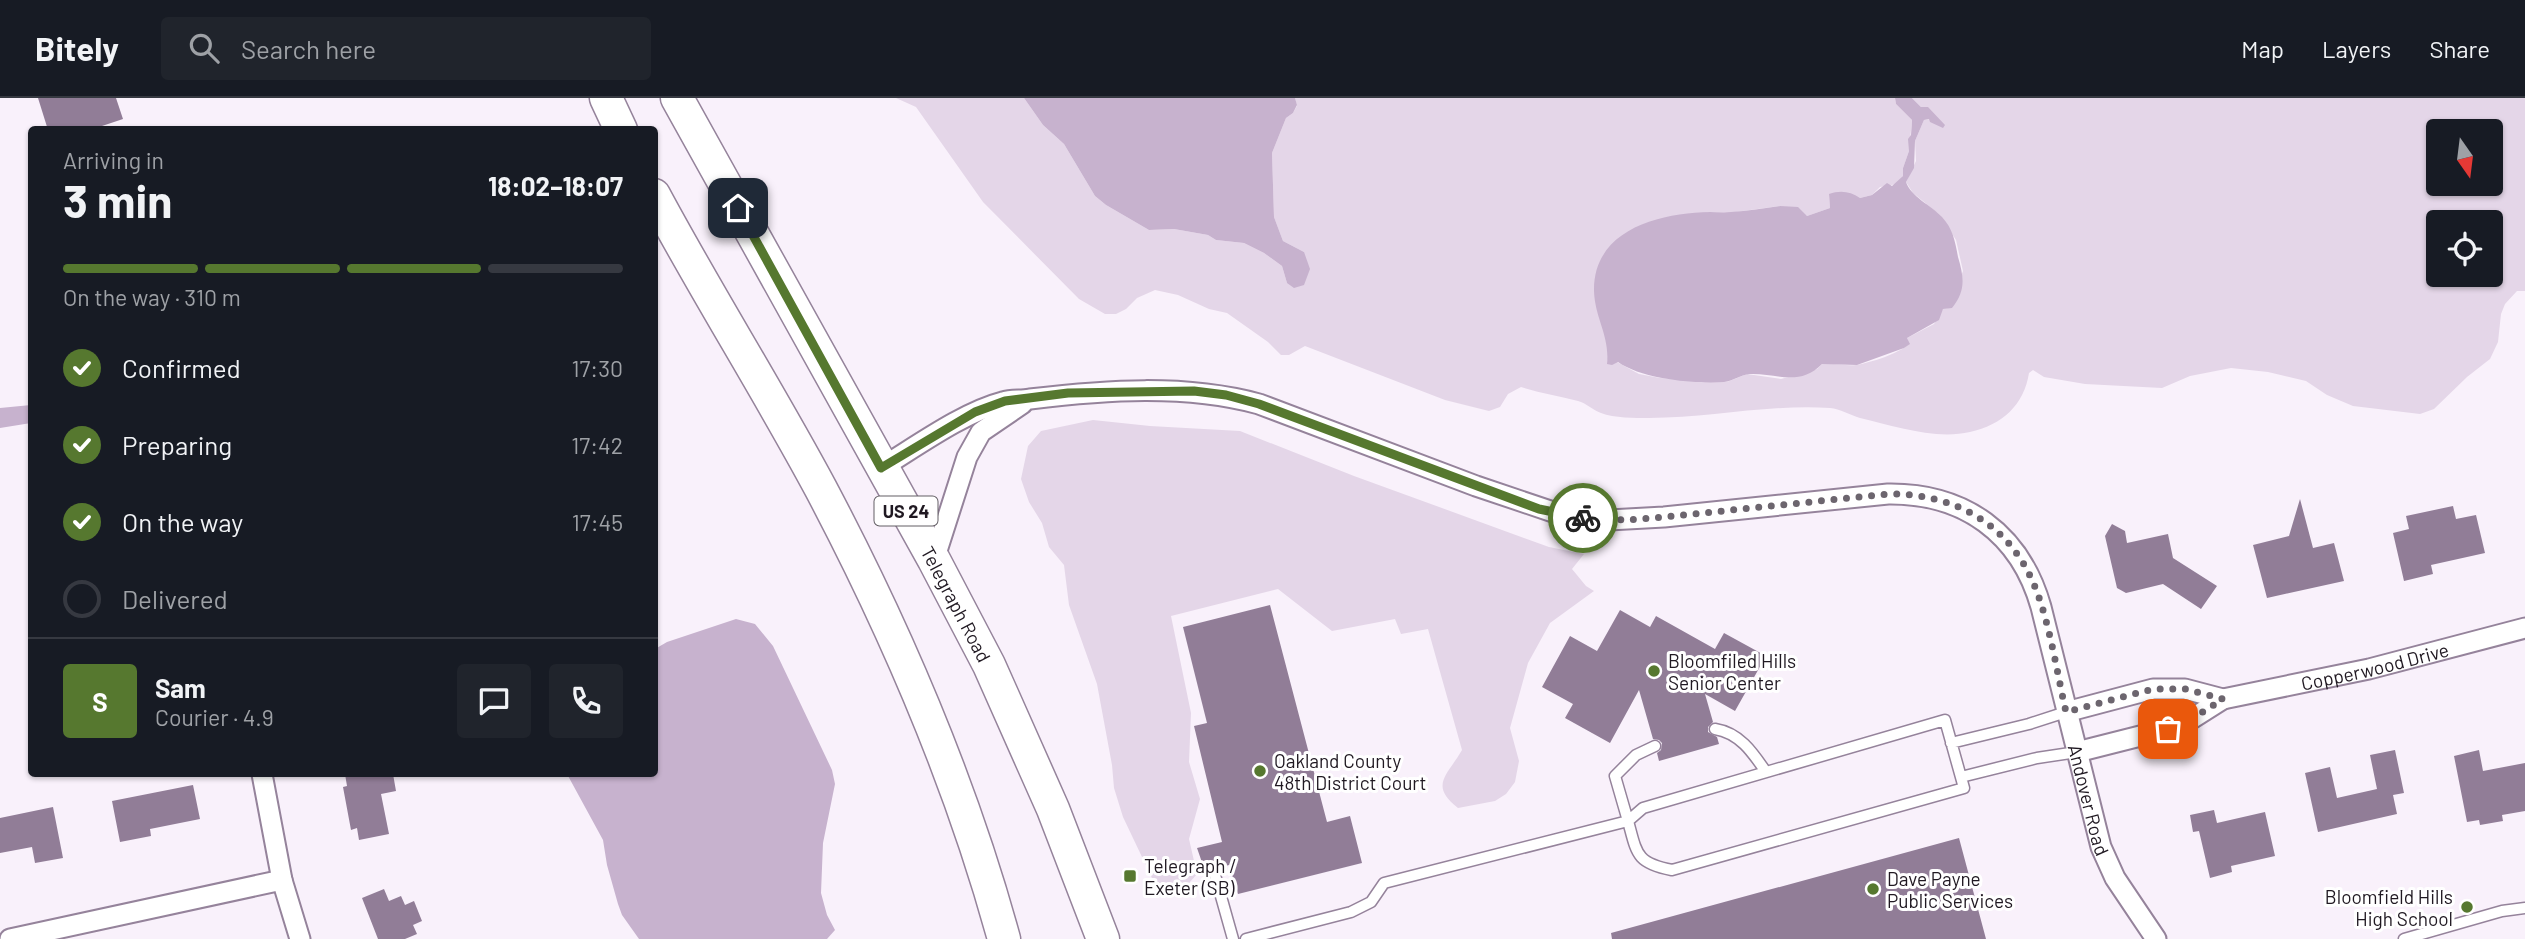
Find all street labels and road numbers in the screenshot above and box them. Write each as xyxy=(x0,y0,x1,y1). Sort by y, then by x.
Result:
road number: US 24 xyxy=(874,496,937,526)
street label: Telegraph Road xyxy=(917,542,997,666)
street label: Copperwood Drive xyxy=(2299,637,2451,694)
street label: Andover Road xyxy=(2064,742,2115,859)

